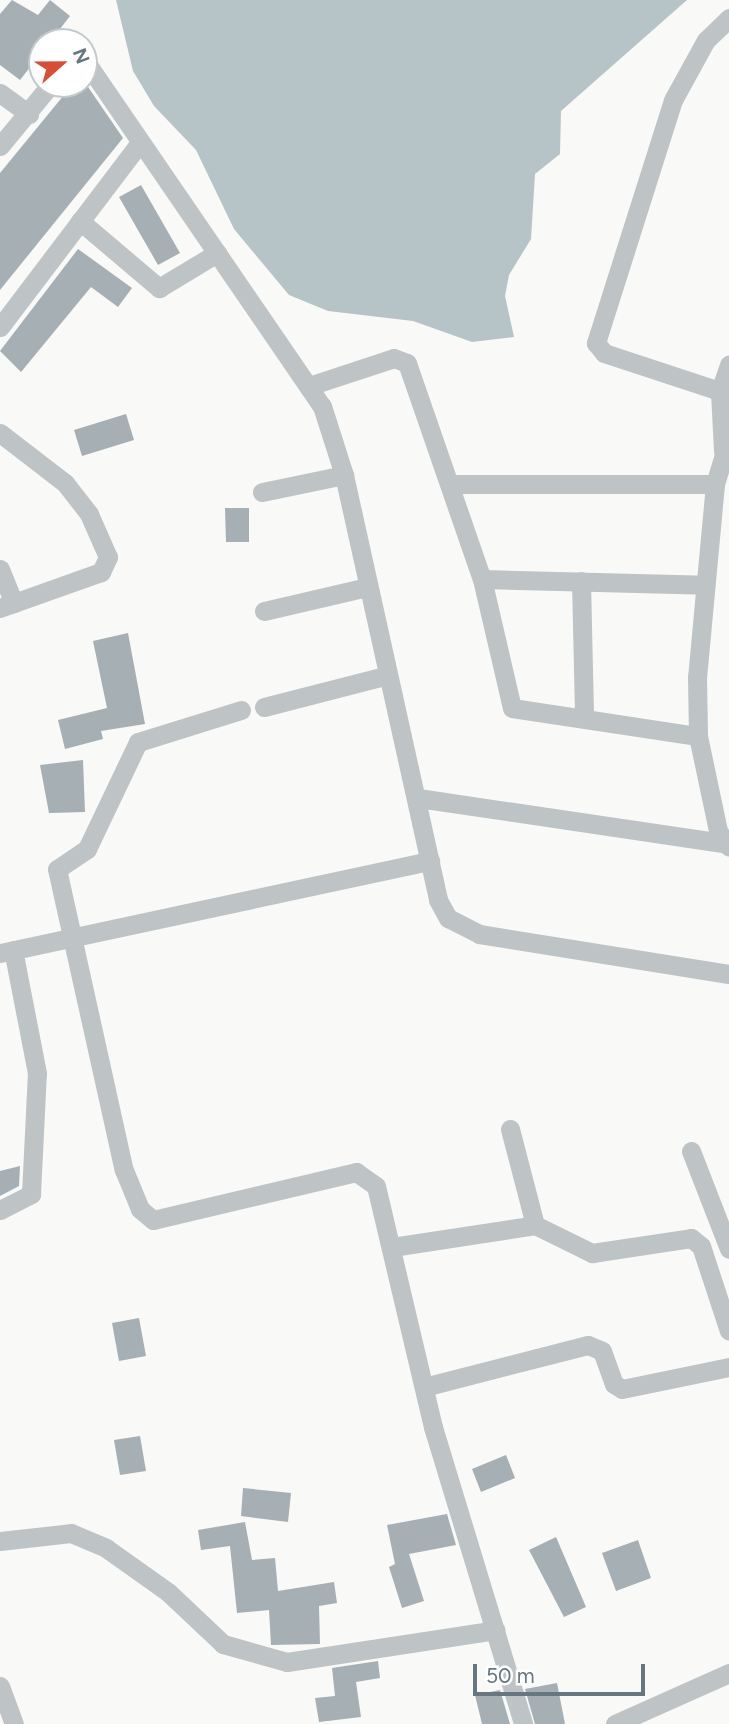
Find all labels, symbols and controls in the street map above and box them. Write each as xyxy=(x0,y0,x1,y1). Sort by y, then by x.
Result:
north arrow xyxy=(28,28,98,98)
text: N xyxy=(68,45,95,67)
scale bar xyxy=(477,1650,648,1694)
text: 50 m xyxy=(486,1663,535,1688)

